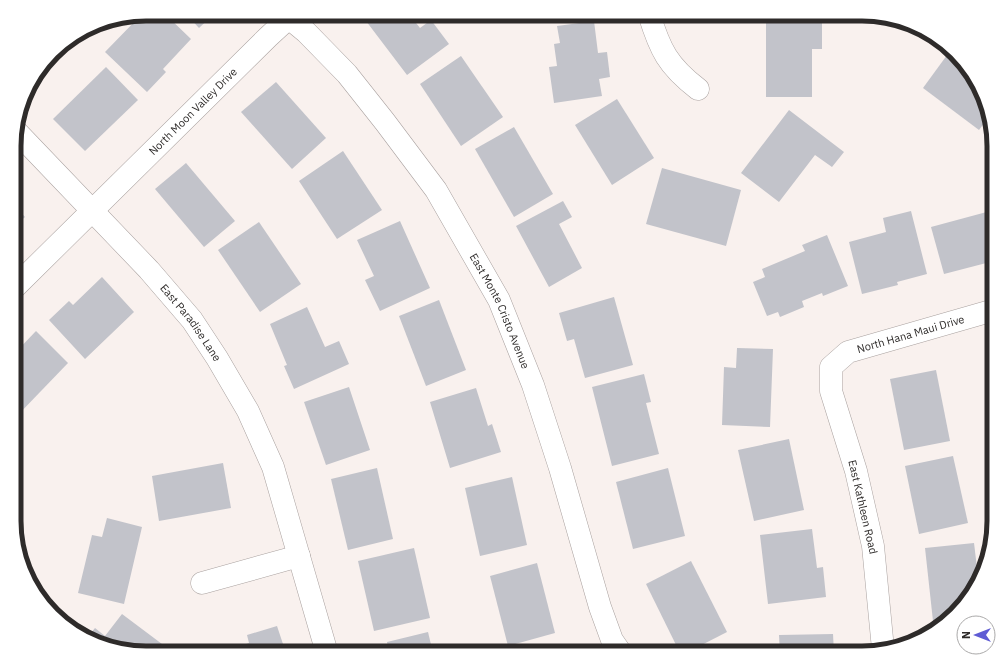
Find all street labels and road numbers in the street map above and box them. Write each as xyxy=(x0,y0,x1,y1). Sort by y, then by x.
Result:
street label: North Moon Valley Drive xyxy=(146,65,240,158)
street label: East Monte Cristo Avenue xyxy=(467,251,533,371)
street label: East Paradise Lane xyxy=(157,281,224,364)
street label: North Hana Maui Drive xyxy=(855,312,966,356)
street label: East Kathleen Road xyxy=(845,459,881,555)

